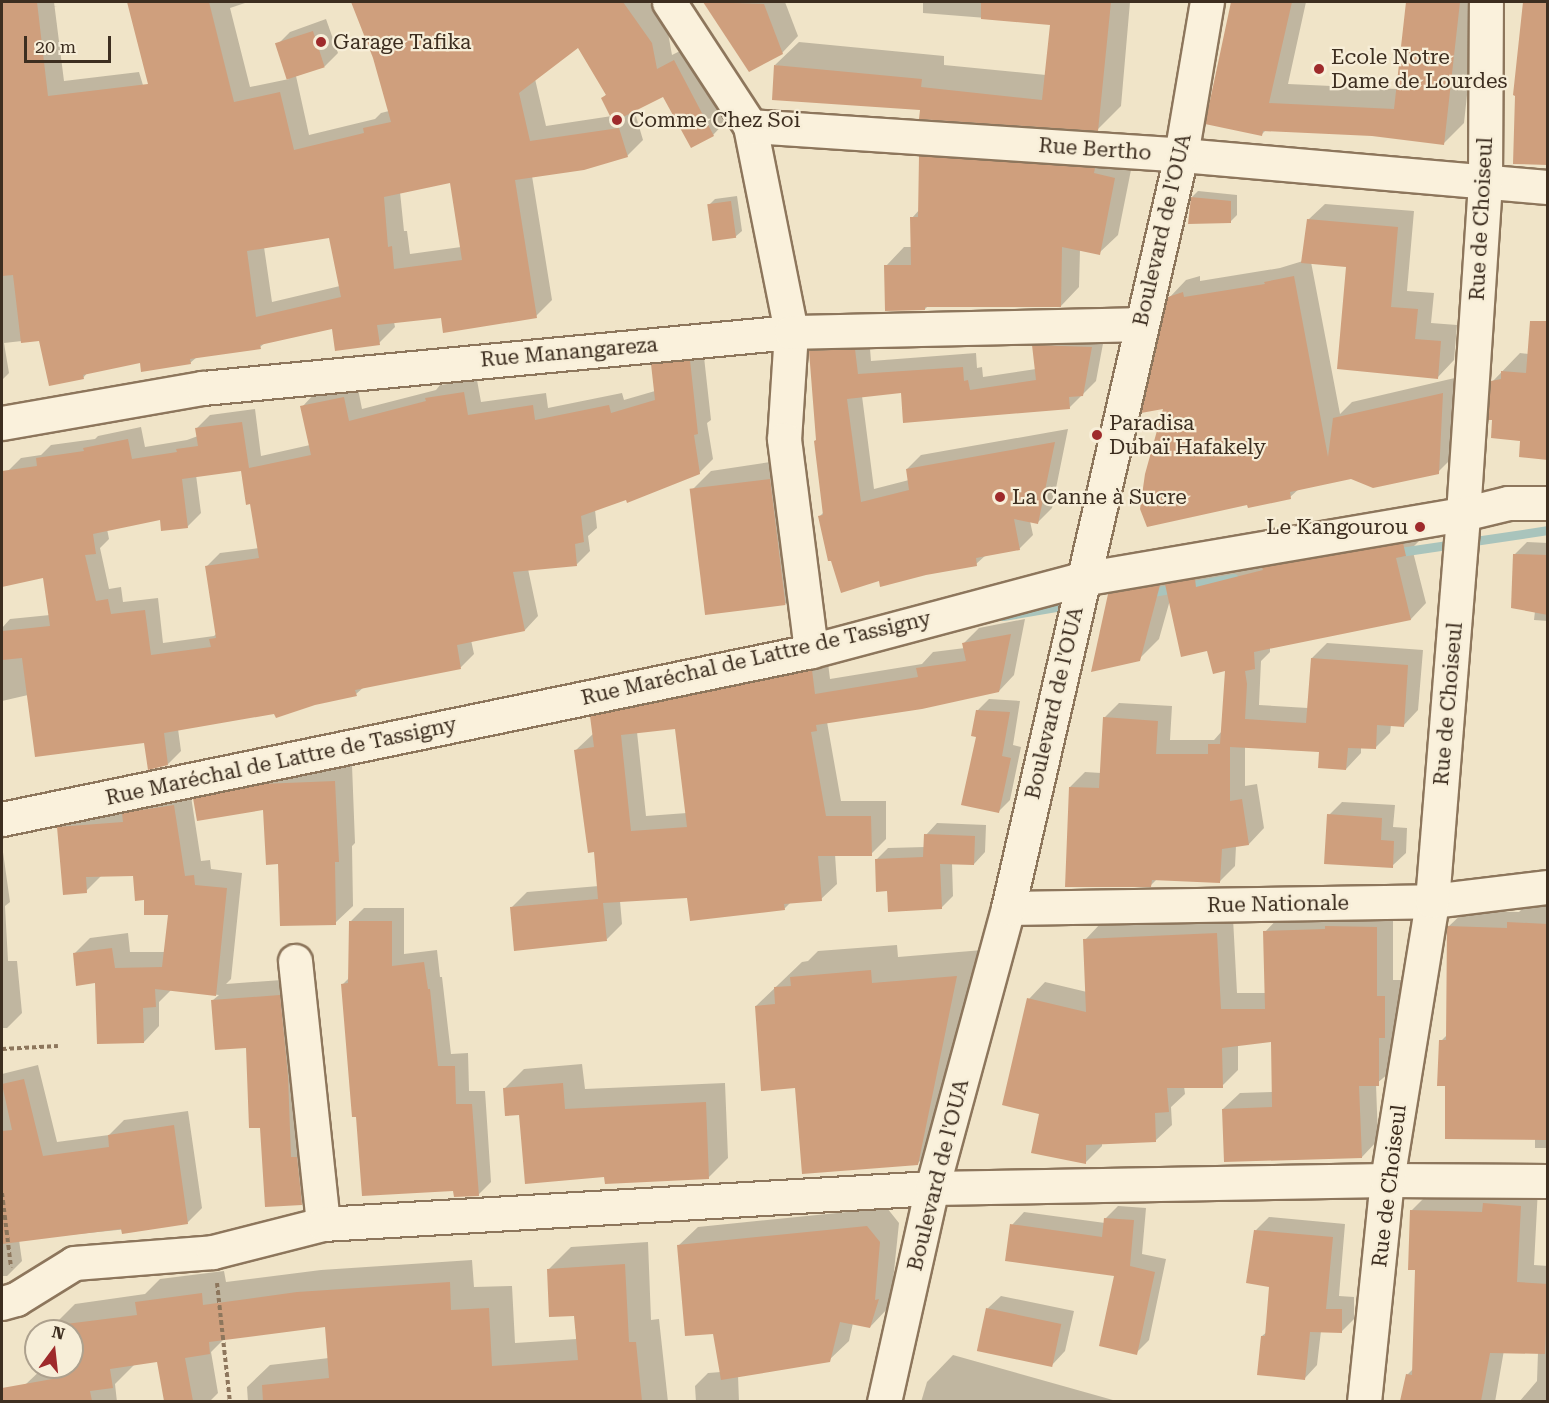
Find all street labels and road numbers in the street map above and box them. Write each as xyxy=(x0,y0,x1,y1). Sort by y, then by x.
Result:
street label: Boulevard de l'OUA xyxy=(1128,131,1196,329)
street label: Rue Bertho xyxy=(1038,132,1152,166)
street label: Rue de Choiseul xyxy=(1464,137,1498,301)
street label: Rue Manangareza xyxy=(479,332,659,372)
street label: Boulevard de l'OUA xyxy=(1020,604,1088,802)
street label: Rue Maréchal de Lattre de Tassigny xyxy=(579,605,933,711)
street label: Rue de Choiseul xyxy=(1428,621,1468,787)
street label: Rue Maréchal de Lattre de Tassigny xyxy=(103,711,459,811)
street label: Rue Nationale xyxy=(1207,890,1349,918)
street label: Boulevard de l'OUA xyxy=(902,1077,974,1273)
street label: Rue de Choiseul xyxy=(1367,1103,1411,1269)

